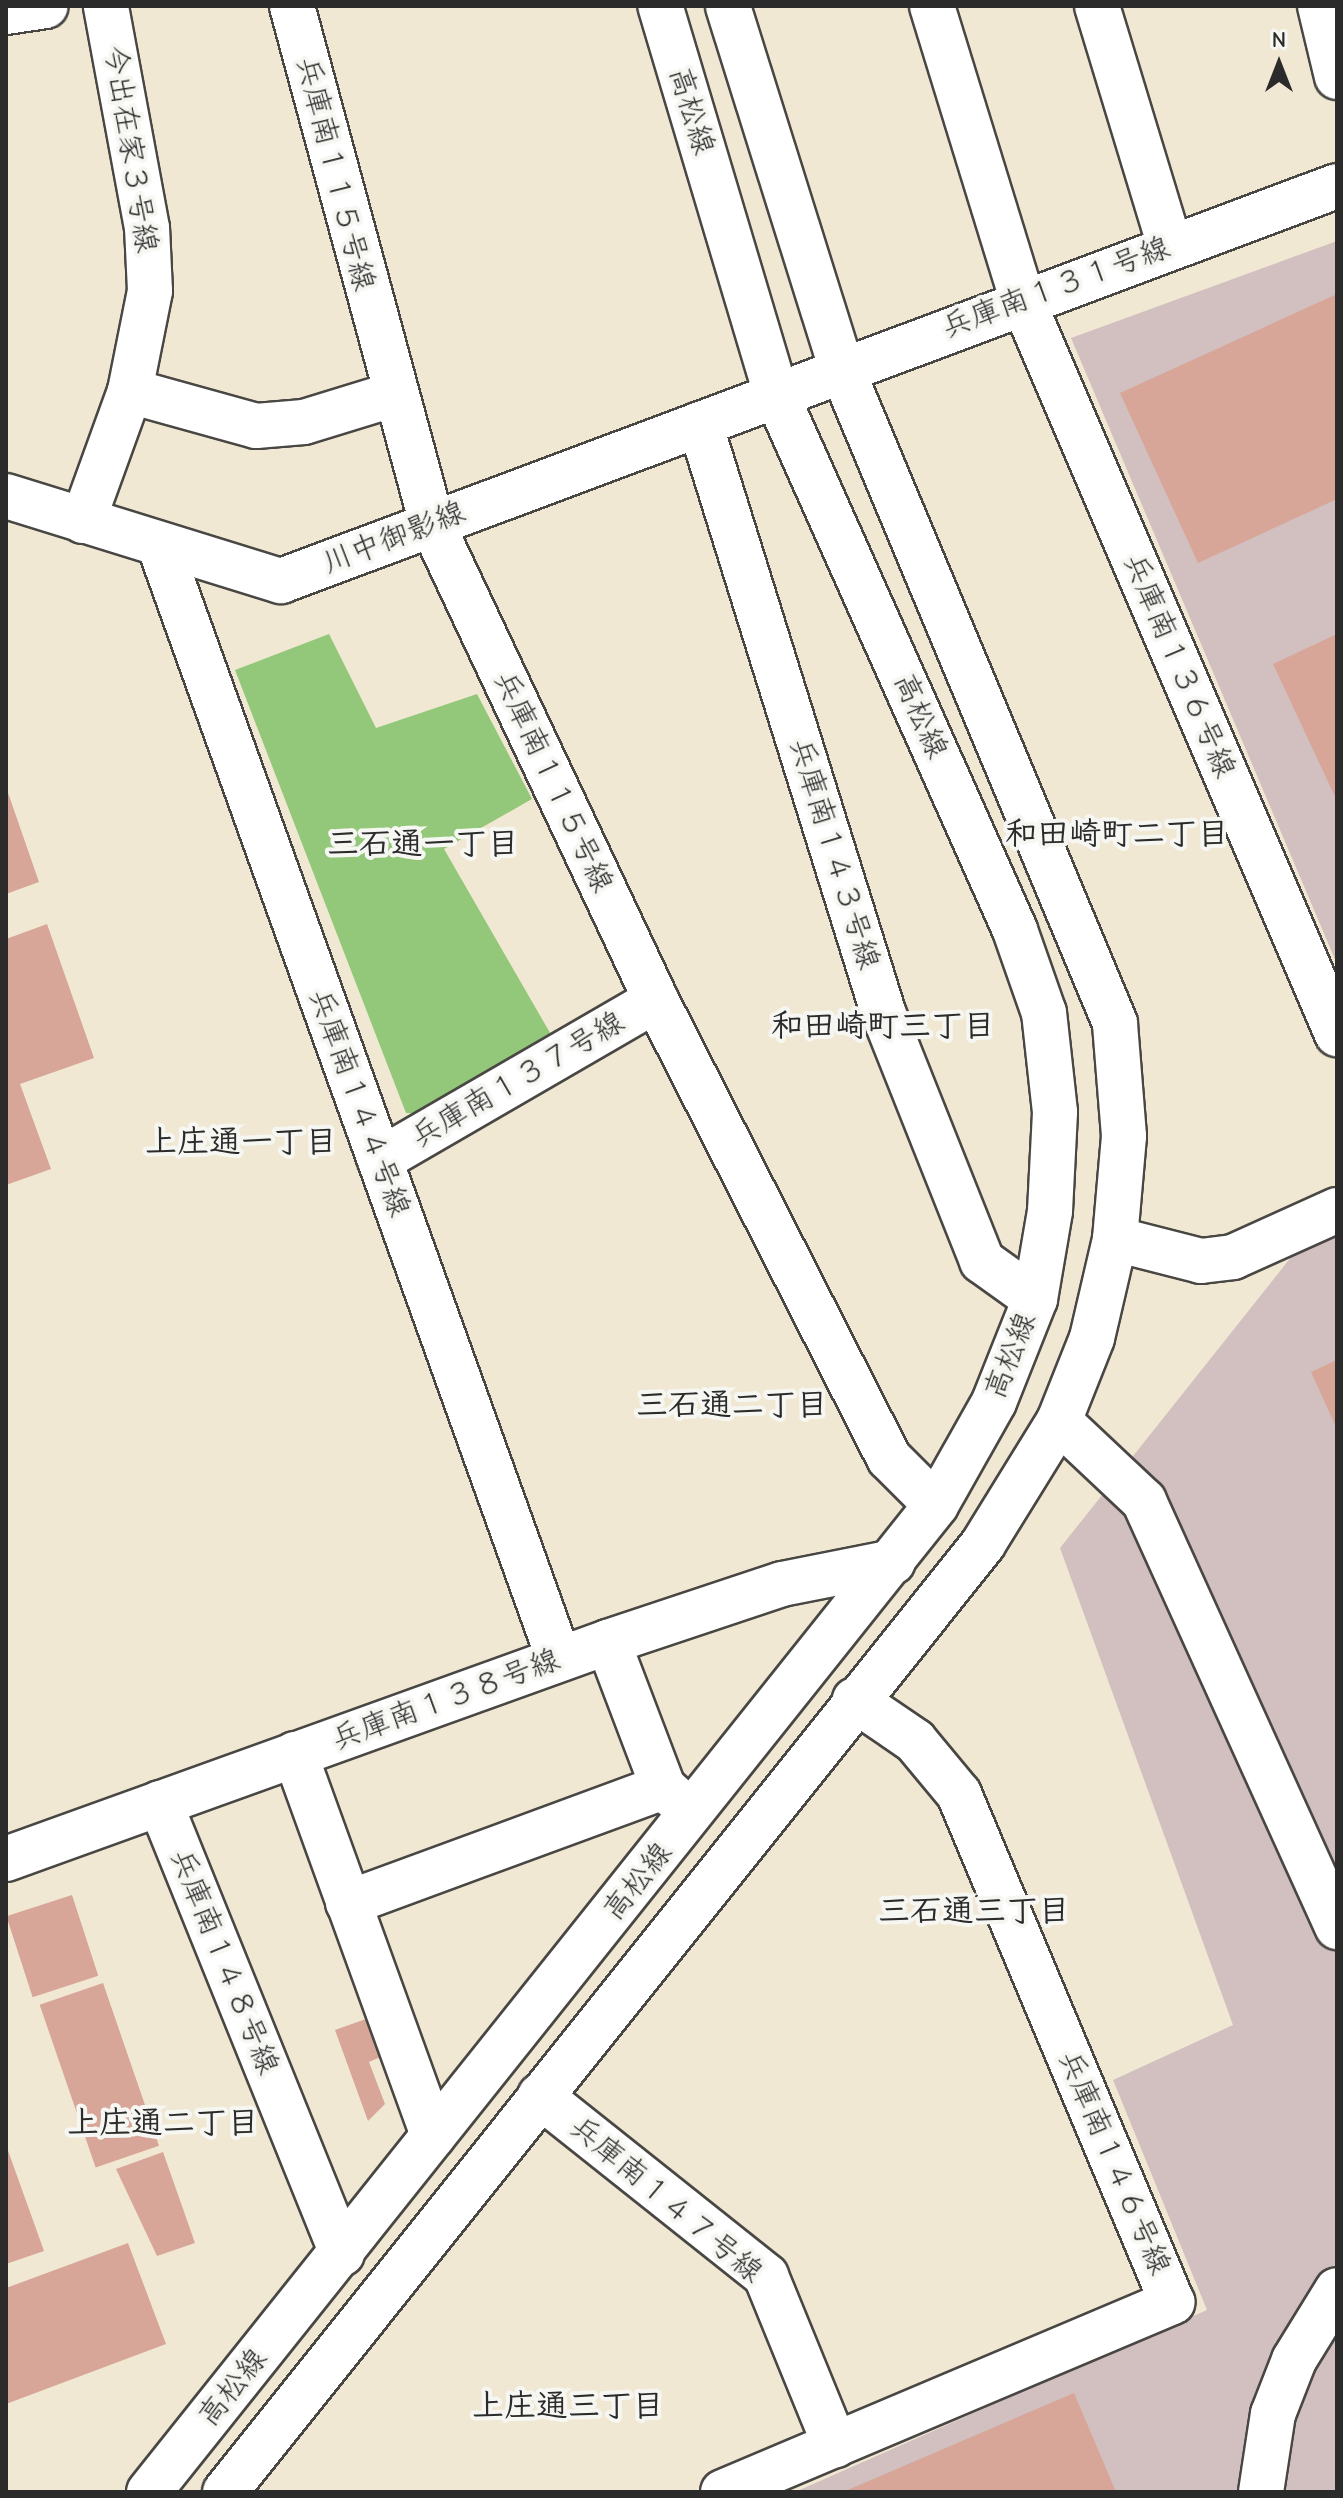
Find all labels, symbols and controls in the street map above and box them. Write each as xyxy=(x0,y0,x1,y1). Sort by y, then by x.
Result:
north arrow xyxy=(1239,24,1319,104)
text: N xyxy=(1272,27,1286,53)
street label: 今出在家３号線 xyxy=(96,42,164,256)
street label: 兵庫南１１５号線 xyxy=(289,53,381,295)
street label: 高松線 xyxy=(661,63,721,159)
street label: 兵庫南１３１号線 xyxy=(937,230,1175,346)
street label: 川中御影線 xyxy=(318,494,470,582)
street label: 兵庫南１３６号線 xyxy=(1116,549,1242,783)
street label: 兵庫南１１５号線 xyxy=(486,666,620,898)
street label: 高松線 xyxy=(885,668,955,764)
street label: 兵庫南１４３号線 xyxy=(782,734,886,974)
district label: 和田崎町二丁目 xyxy=(1005,815,1229,853)
district label: 三石通一丁目 xyxy=(327,825,519,863)
street label: 兵庫南１４４号線 xyxy=(301,984,417,1222)
street label: 兵庫南１３７号線 xyxy=(405,1004,631,1156)
district label: 和田崎町三丁目 xyxy=(771,1007,995,1045)
district label: 上庄通一丁目 xyxy=(145,1123,337,1161)
street label: 高松線 xyxy=(977,1308,1045,1404)
district label: 三石通二丁目 xyxy=(636,1386,828,1424)
street label: 兵庫南１３８号線 xyxy=(327,1642,565,1758)
street label: 高松線 xyxy=(596,1836,680,1928)
street label: 兵庫南１４８号線 xyxy=(162,1844,286,2080)
district label: 三石通三丁目 xyxy=(878,1892,1070,1930)
street label: 兵庫南１４６号線 xyxy=(1051,2046,1177,2280)
district label: 上庄通二丁目 xyxy=(67,2104,259,2142)
street label: 兵庫南１４７号線 xyxy=(563,2109,769,2291)
street label: 高松線 xyxy=(191,2342,275,2434)
district label: 上庄通三丁目 xyxy=(472,2387,664,2425)

